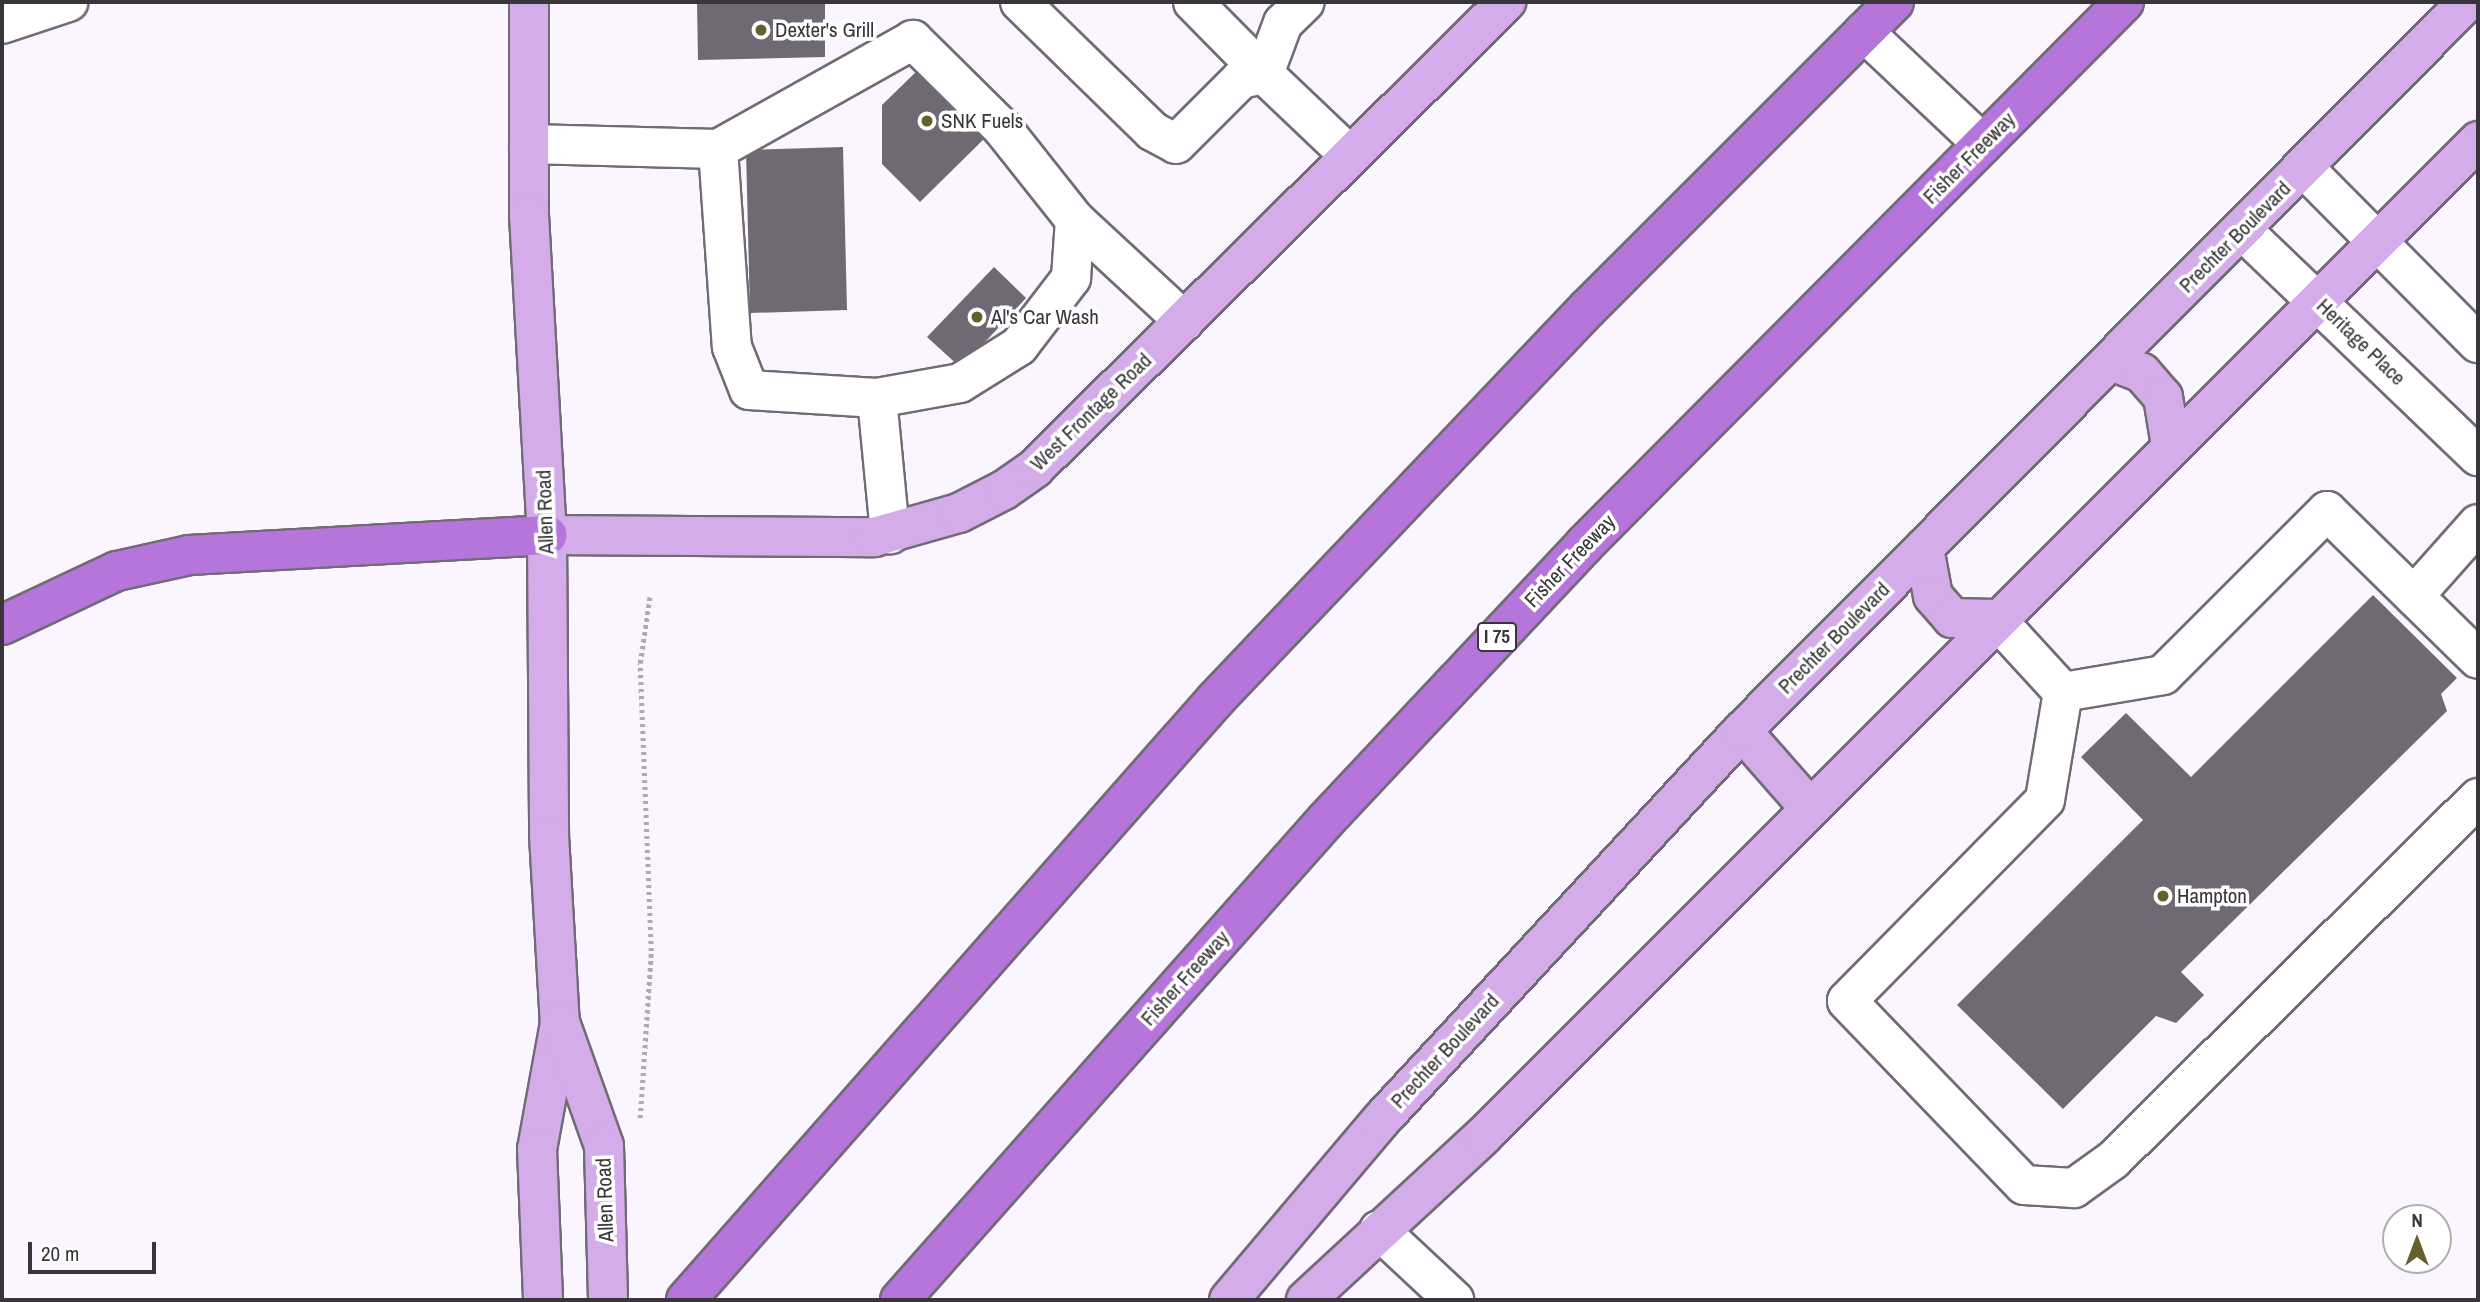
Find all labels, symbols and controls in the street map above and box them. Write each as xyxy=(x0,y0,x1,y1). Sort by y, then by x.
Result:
place label: Dexter's Grill xyxy=(775,17,874,43)
marker: Dexter's Grill xyxy=(753,22,769,38)
street label: Fisher Freeway xyxy=(1918,107,2020,209)
place label: SNK Fuels xyxy=(941,108,1023,134)
marker: SNK Fuels xyxy=(919,113,935,129)
street label: Prechter Boulevard xyxy=(2174,176,2296,298)
street label: Heritage Place xyxy=(2311,293,2411,391)
place label: Al's Car Wash xyxy=(991,304,1099,330)
marker: Al's Car Wash xyxy=(969,309,985,325)
street label: West Frontage Road xyxy=(1025,348,1157,476)
street label: Allen Road xyxy=(531,469,559,555)
street label: Fisher Freeway xyxy=(1519,509,1621,613)
street label: Prechter Boulevard xyxy=(1773,577,1895,699)
road number: I 75 xyxy=(1476,622,1518,652)
place label: Hampton xyxy=(2177,883,2247,909)
marker: Hampton xyxy=(2155,888,2171,904)
street label: Fisher Freeway xyxy=(1136,925,1234,1031)
street label: Prechter Boulevard xyxy=(1386,989,1504,1113)
street label: Allen Road xyxy=(591,1157,619,1243)
north arrow xyxy=(2382,1204,2452,1274)
text: N xyxy=(2411,1207,2423,1233)
scale bar xyxy=(32,1228,159,1272)
text: 20 m xyxy=(41,1239,79,1268)

